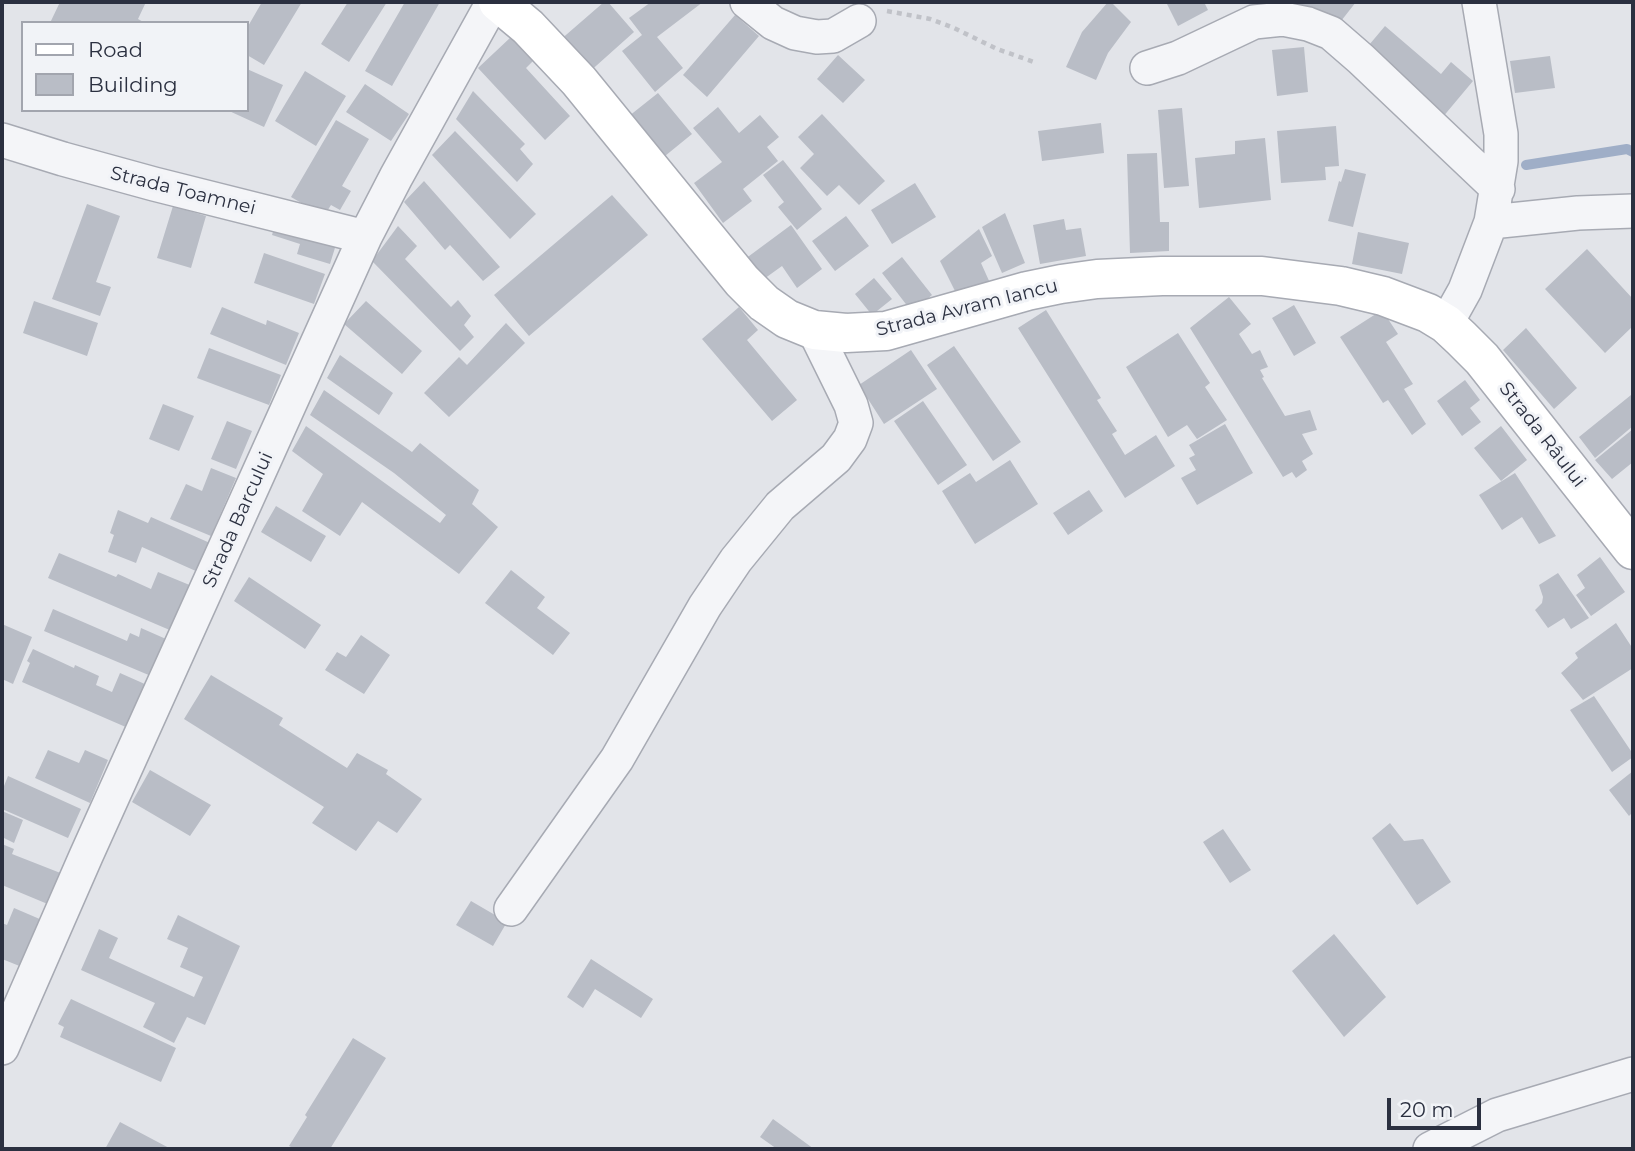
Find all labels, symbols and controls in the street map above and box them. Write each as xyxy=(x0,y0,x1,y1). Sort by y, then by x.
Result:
legend xyxy=(21,21,248,112)
text: Road xyxy=(88,37,143,62)
text: Building xyxy=(88,72,178,97)
street label: Strada Toamnei xyxy=(108,162,258,220)
street label: Strada Avram Iancu xyxy=(874,274,1060,342)
street label: Strada Râului xyxy=(1494,378,1590,492)
street label: Strada Barcului xyxy=(198,449,278,591)
scale bar xyxy=(1390,1084,1484,1128)
text: 20 m xyxy=(1400,1097,1454,1122)

